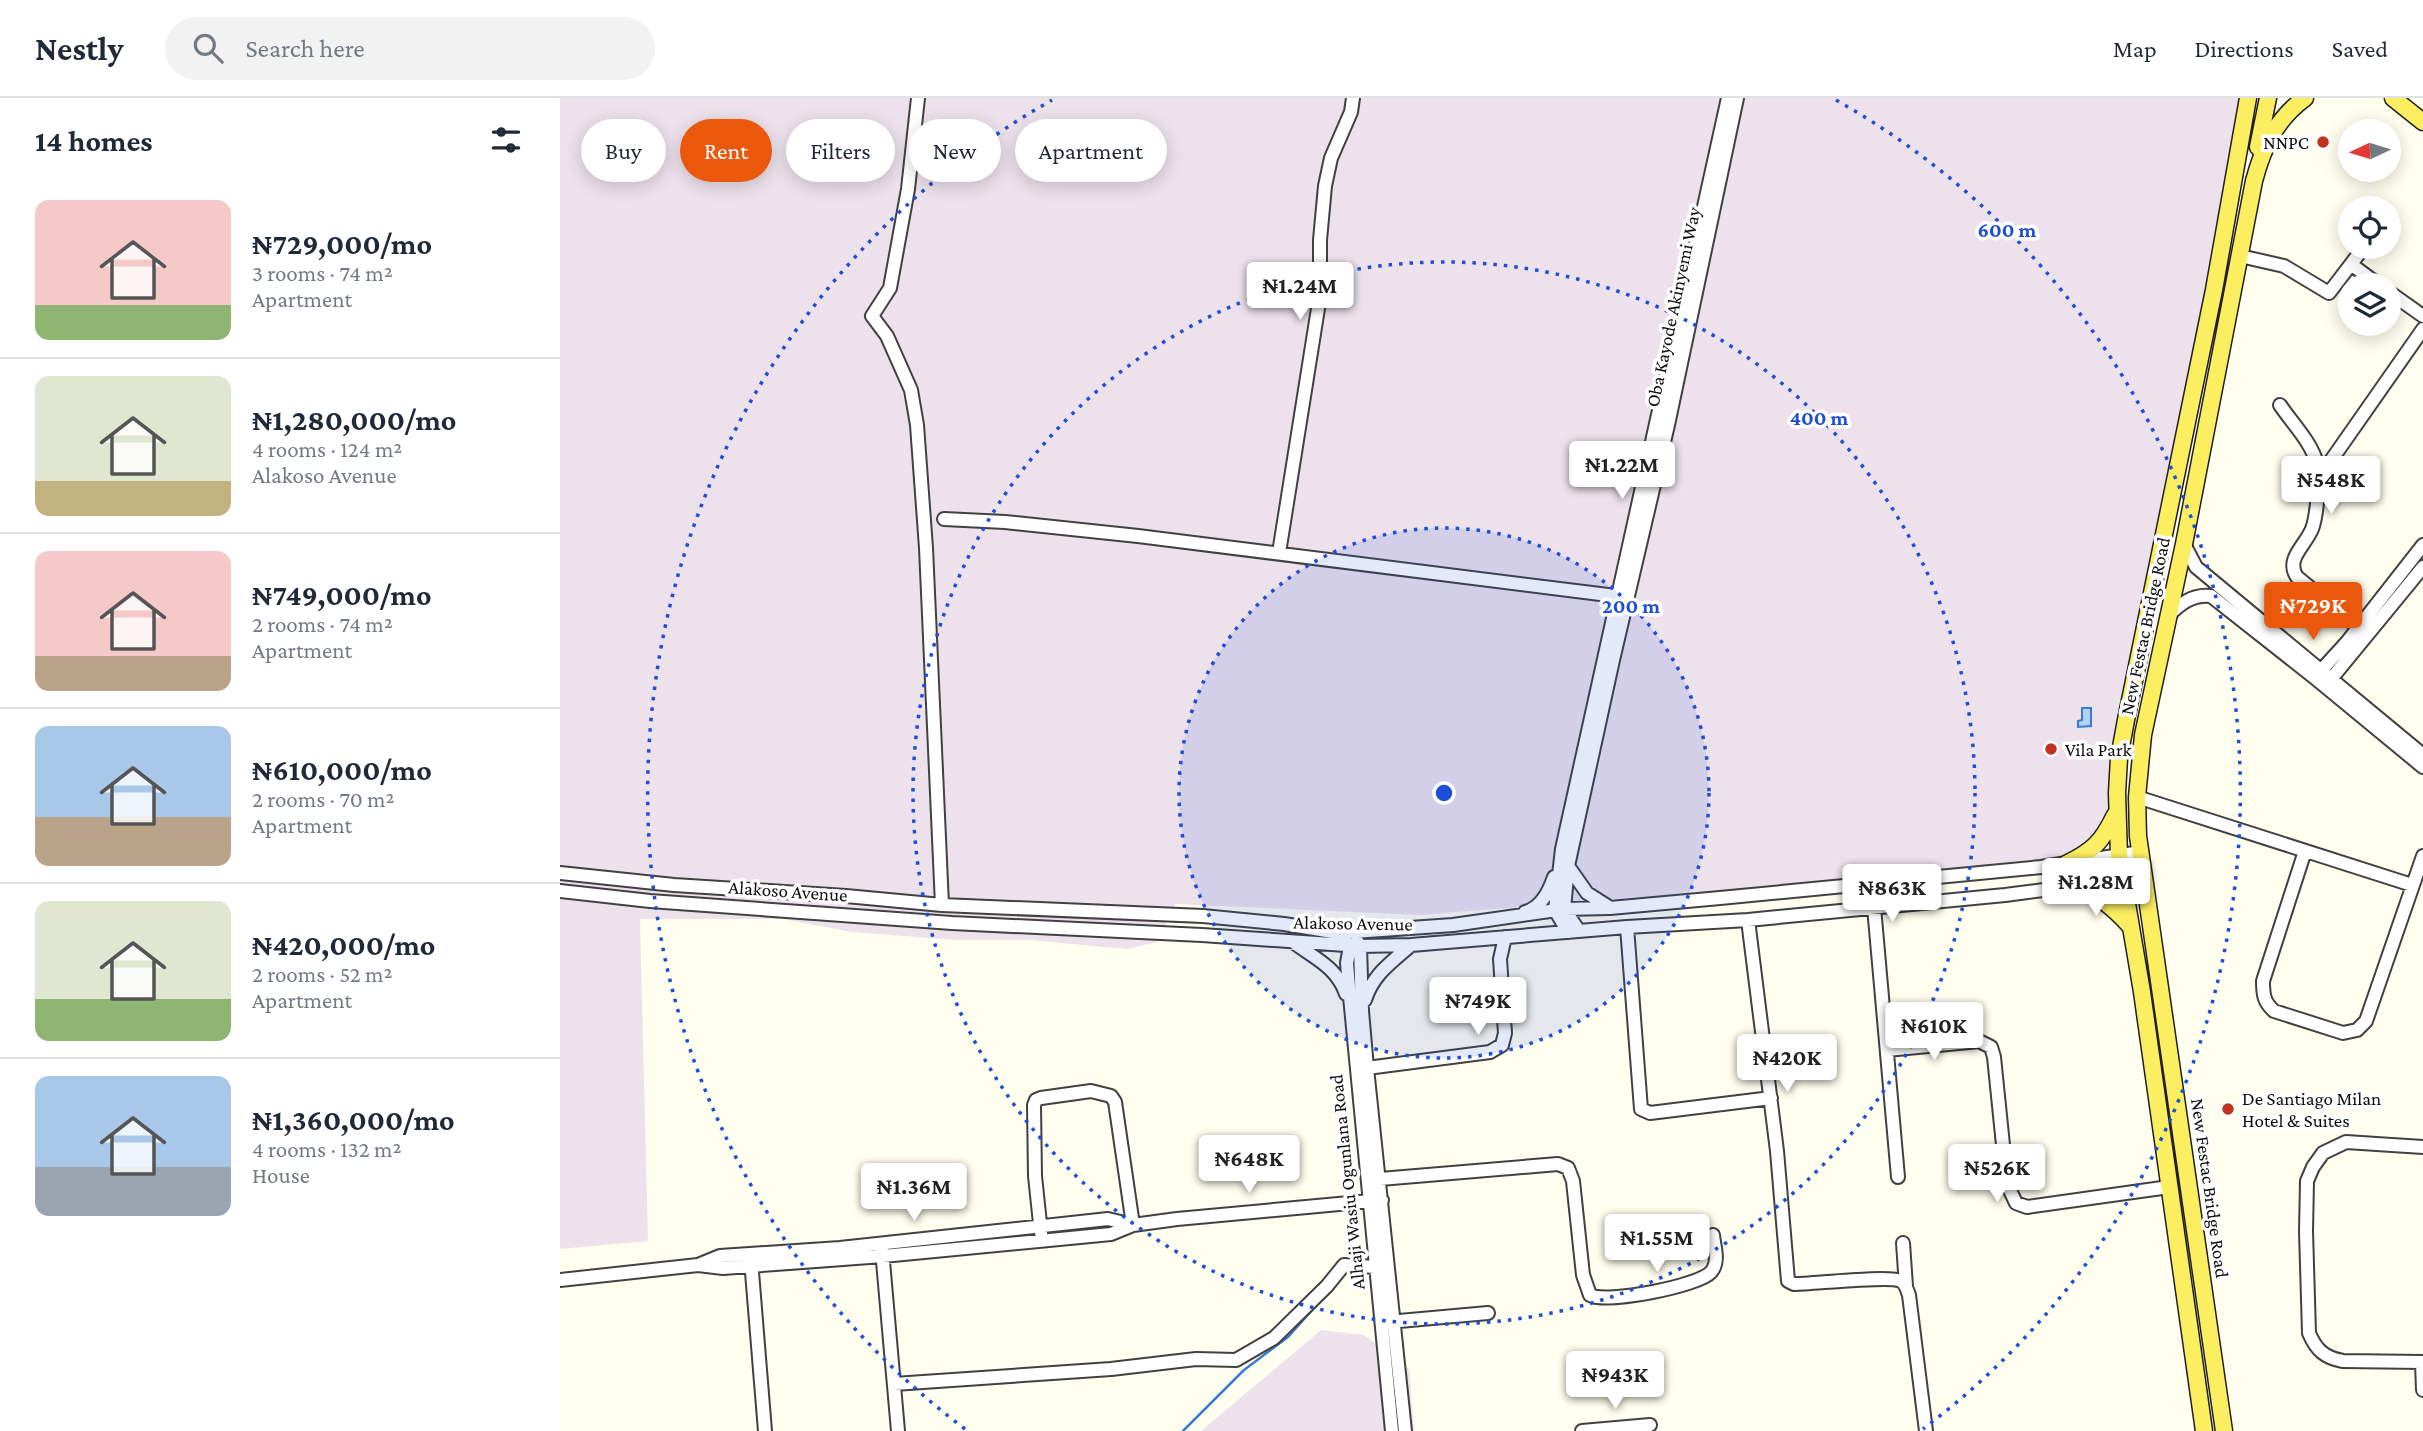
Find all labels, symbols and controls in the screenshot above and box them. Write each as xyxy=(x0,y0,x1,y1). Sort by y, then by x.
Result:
search box xyxy=(165,17,655,80)
icon: search xyxy=(189,29,227,67)
text: Nestly xyxy=(35,30,123,67)
text: Search here xyxy=(245,34,365,63)
text: Map xyxy=(2113,35,2157,62)
text: Directions xyxy=(2195,35,2294,62)
text: Saved xyxy=(2332,35,2388,62)
chip: Buy xyxy=(581,119,666,182)
chip: Rent xyxy=(680,119,772,182)
chip: Filters xyxy=(786,119,895,182)
chip: New xyxy=(909,119,1001,182)
chip: Apartment xyxy=(1015,119,1167,182)
north arrow xyxy=(2338,119,2401,182)
map controls xyxy=(2338,119,2401,336)
icon: filters xyxy=(487,121,525,159)
text: 14 homes xyxy=(35,124,153,157)
place label: NNPC xyxy=(2263,132,2309,153)
marker: NNPC xyxy=(2315,134,2331,150)
button: locate xyxy=(2338,196,2401,259)
street label: Oba Kayode Akinyemi Way xyxy=(1642,205,1705,409)
text: 600 m xyxy=(1978,218,2037,242)
text: ₦729,000/mo xyxy=(252,227,432,260)
icon: home xyxy=(91,228,175,312)
text: 3 rooms · 74 m² xyxy=(252,260,393,286)
pin: ₦1.24M xyxy=(1243,262,1357,322)
text: ₦1.24M xyxy=(1263,272,1337,298)
button: layers xyxy=(2338,273,2401,336)
text: Apartment xyxy=(252,286,352,312)
text: ₦1,280,000/mo xyxy=(252,403,456,436)
icon: home xyxy=(91,404,175,488)
text: 400 m xyxy=(1790,406,1849,430)
text: 4 rooms · 124 m² xyxy=(252,436,402,462)
pin: ₦1.22M xyxy=(1565,442,1679,501)
text: ₦1.22M xyxy=(1585,451,1659,477)
pin: ₦548K xyxy=(2282,456,2380,516)
text: Alakoso Avenue xyxy=(252,462,397,488)
text: ₦548K xyxy=(2297,466,2365,492)
street label: New Festac Bridge Road xyxy=(2116,535,2174,717)
text: ₦749,000/mo xyxy=(252,578,432,611)
icon: home xyxy=(91,579,175,663)
pin: ₦729K xyxy=(2264,582,2362,642)
text: ₦729K xyxy=(2280,592,2346,618)
text: 200 m xyxy=(1602,594,1660,618)
text: 2 rooms · 74 m² xyxy=(252,611,393,637)
text: Apartment xyxy=(252,637,352,663)
place label: Vila Park xyxy=(2065,739,2133,760)
marker: Vila Park xyxy=(2043,741,2059,757)
text: ₦610,000/mo xyxy=(252,753,432,786)
icon: home xyxy=(91,754,175,838)
centre of rings xyxy=(1432,781,1456,805)
text: 2 rooms · 70 m² xyxy=(252,786,395,812)
text: Apartment xyxy=(252,812,352,838)
pin: ₦1.28M xyxy=(2039,858,2153,918)
pin: ₦863K xyxy=(1843,864,1941,924)
text: ₦1.28M xyxy=(2058,868,2134,894)
text: ₦863K xyxy=(1858,874,1926,900)
street label: Alakoso Avenue xyxy=(728,876,848,906)
street label: Alakoso Avenue xyxy=(1293,911,1413,935)
text: ₦420,000/mo xyxy=(252,928,435,961)
icon: home xyxy=(91,929,175,1013)
text: 2 rooms · 52 m² xyxy=(252,961,392,987)
pin: ₦749K xyxy=(1429,978,1527,1037)
text: Apartment xyxy=(252,987,352,1013)
text: ₦749K xyxy=(1445,987,1511,1013)
pin: ₦610K xyxy=(1885,1002,1983,1062)
text: ₦610K xyxy=(1901,1012,1967,1038)
pin: ₦420K xyxy=(1738,1034,1836,1094)
text: ₦420K xyxy=(1753,1044,1821,1070)
street label: Alhaji Wasiu Ogunlana Road xyxy=(1325,1073,1370,1291)
place label: De Santiago Milan Hotel & Suites xyxy=(2242,1088,2381,1131)
street label: New Festac Bridge Road xyxy=(2187,1097,2233,1279)
marker: De Santiago Milan Hotel & Suites xyxy=(2220,1101,2236,1117)
text: ₦1,360,000/mo xyxy=(252,1103,455,1136)
icon: home xyxy=(91,1104,175,1188)
text: 4 rooms · 132 m² xyxy=(252,1136,401,1162)
pin: ₦648K xyxy=(1200,1136,1298,1195)
pin: ₦526K xyxy=(1948,1144,2046,1204)
text: ₦648K xyxy=(1215,1145,1283,1171)
text: ₦526K xyxy=(1964,1154,2030,1180)
text: House xyxy=(252,1162,310,1188)
pin: ₦1.36M xyxy=(857,1164,971,1223)
text: ₦1.36M xyxy=(877,1173,951,1199)
pin: ₦1.55M xyxy=(1600,1214,1714,1274)
text: ₦1.55M xyxy=(1621,1224,1693,1250)
pin: ₦943K xyxy=(1566,1352,1664,1411)
text: ₦943K xyxy=(1582,1361,1648,1387)

